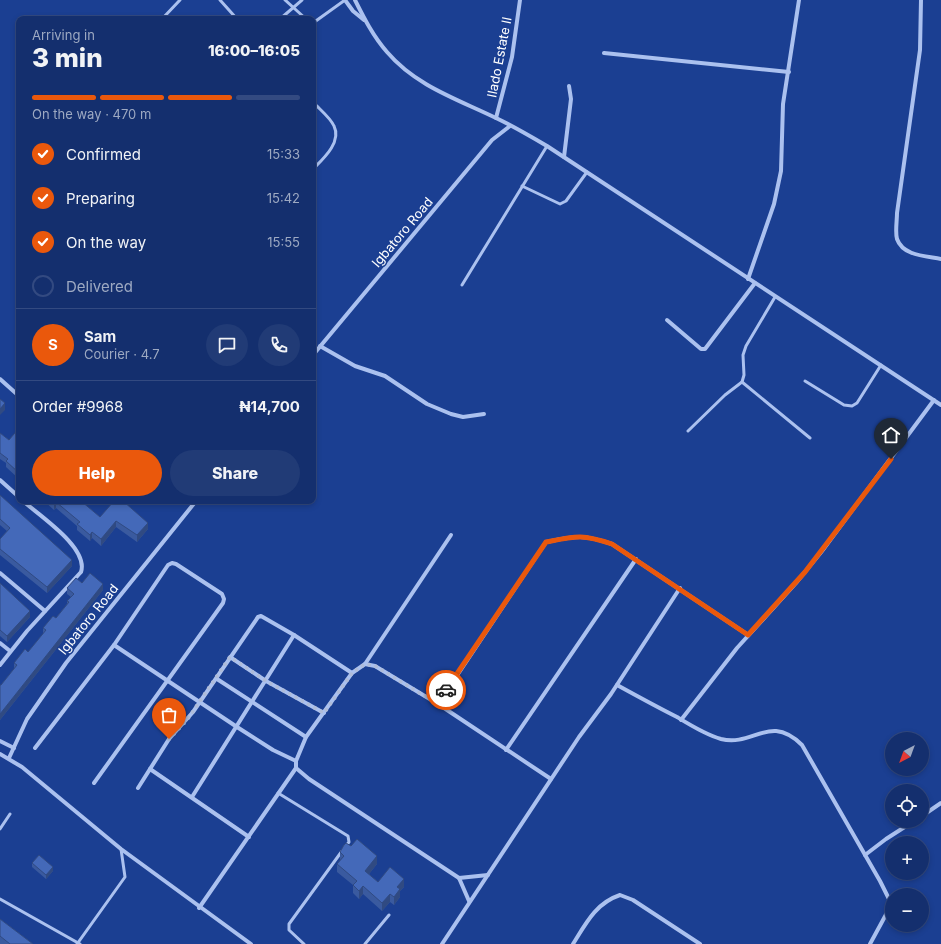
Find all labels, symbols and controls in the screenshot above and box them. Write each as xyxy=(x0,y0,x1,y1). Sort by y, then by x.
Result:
street label: Ilado Estate II xyxy=(483,15,515,99)
text: Arriving in xyxy=(32,27,95,43)
text: 16:00–16:05 xyxy=(208,41,300,60)
text: 3 min xyxy=(32,42,103,73)
text: On the way · 470 m xyxy=(32,106,151,122)
icon: check xyxy=(32,143,54,165)
text: Confirmed xyxy=(66,145,141,164)
text: 15:33 xyxy=(267,146,300,162)
icon: check xyxy=(32,187,54,209)
text: Preparing xyxy=(66,189,135,208)
text: 15:42 xyxy=(267,190,300,206)
street label: Igbatoro Road xyxy=(368,194,436,270)
icon: check xyxy=(32,231,54,253)
text: On the way xyxy=(66,233,146,252)
text: 15:55 xyxy=(267,234,300,250)
text: Delivered xyxy=(66,277,133,296)
button: chat xyxy=(206,324,248,366)
button: phone xyxy=(258,324,300,366)
text: Sam xyxy=(84,327,116,346)
text: S xyxy=(48,335,58,354)
text: Courier · 4.7 xyxy=(84,346,160,362)
text: Order #9968 xyxy=(32,397,123,416)
text: ₦14,700 xyxy=(239,397,300,416)
pin xyxy=(874,418,908,459)
icon: home xyxy=(880,424,902,446)
button: Help xyxy=(32,450,162,496)
button: Share xyxy=(170,450,300,496)
street label: Igbatoro Road xyxy=(55,580,121,658)
courier xyxy=(426,670,466,710)
icon: car xyxy=(435,679,457,701)
pin xyxy=(152,698,186,739)
icon: bag xyxy=(158,704,180,726)
north arrow xyxy=(885,732,929,776)
map controls xyxy=(885,732,929,932)
button: locate xyxy=(885,784,929,828)
button: + xyxy=(885,836,929,880)
button: − xyxy=(885,888,929,932)

